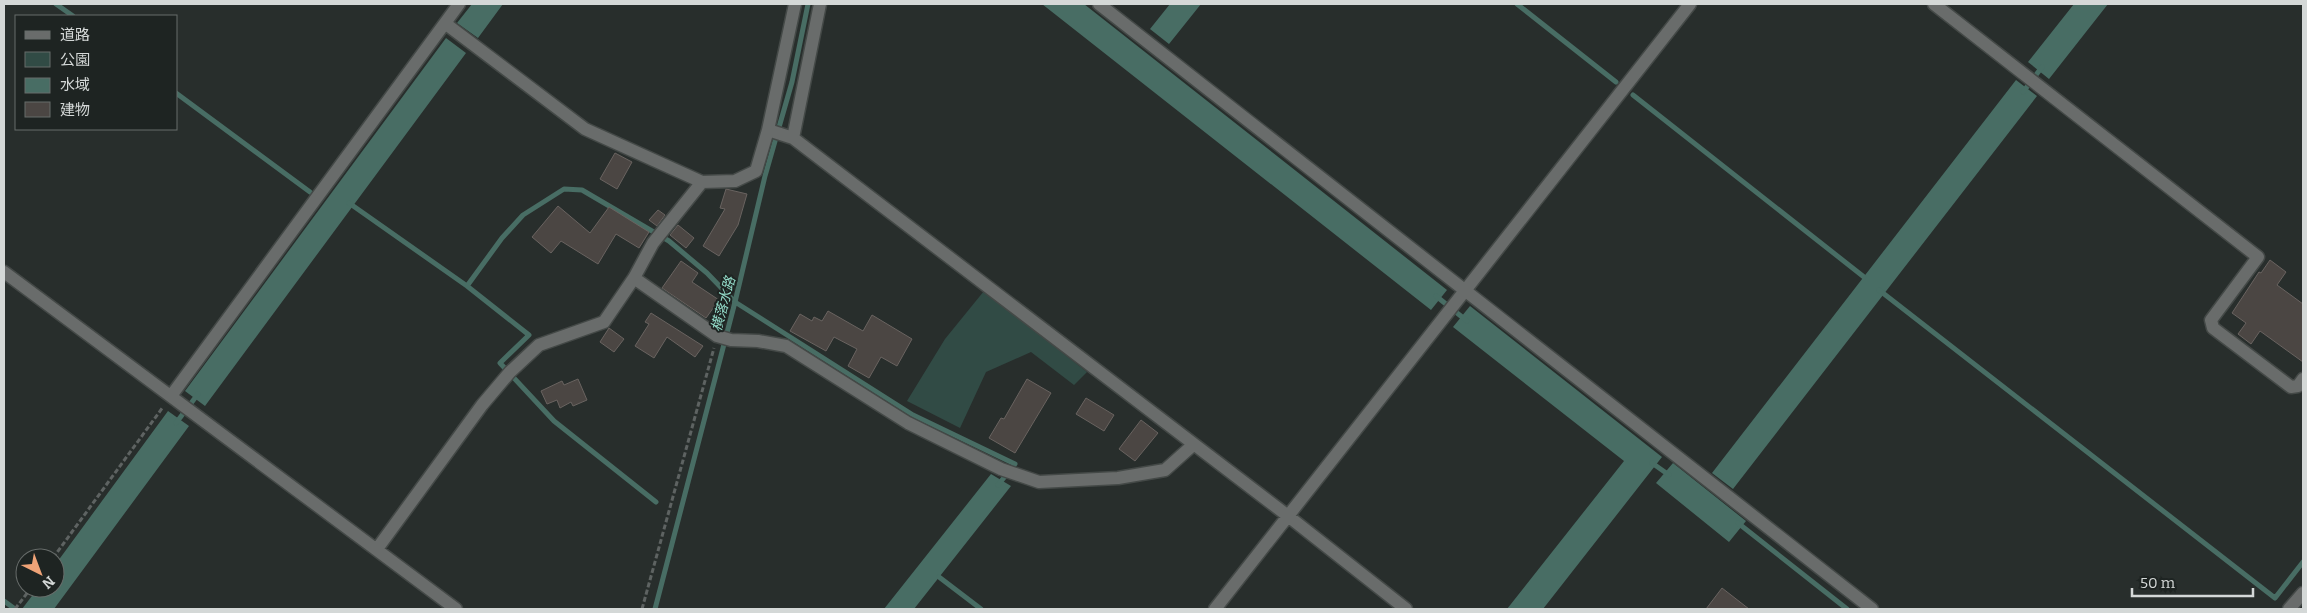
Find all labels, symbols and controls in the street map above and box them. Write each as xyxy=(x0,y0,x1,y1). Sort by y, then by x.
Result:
legend xyxy=(15,15,178,130)
text: 道路 xyxy=(60,26,90,44)
text: 公園 xyxy=(60,51,90,69)
text: 水域 xyxy=(60,76,90,94)
text: 建物 xyxy=(60,101,90,119)
water label: 横落水路 xyxy=(708,274,739,333)
north arrow xyxy=(15,548,65,598)
scale bar xyxy=(2132,566,2253,598)
text: N xyxy=(39,572,58,592)
text: 50 m xyxy=(2140,574,2176,592)

